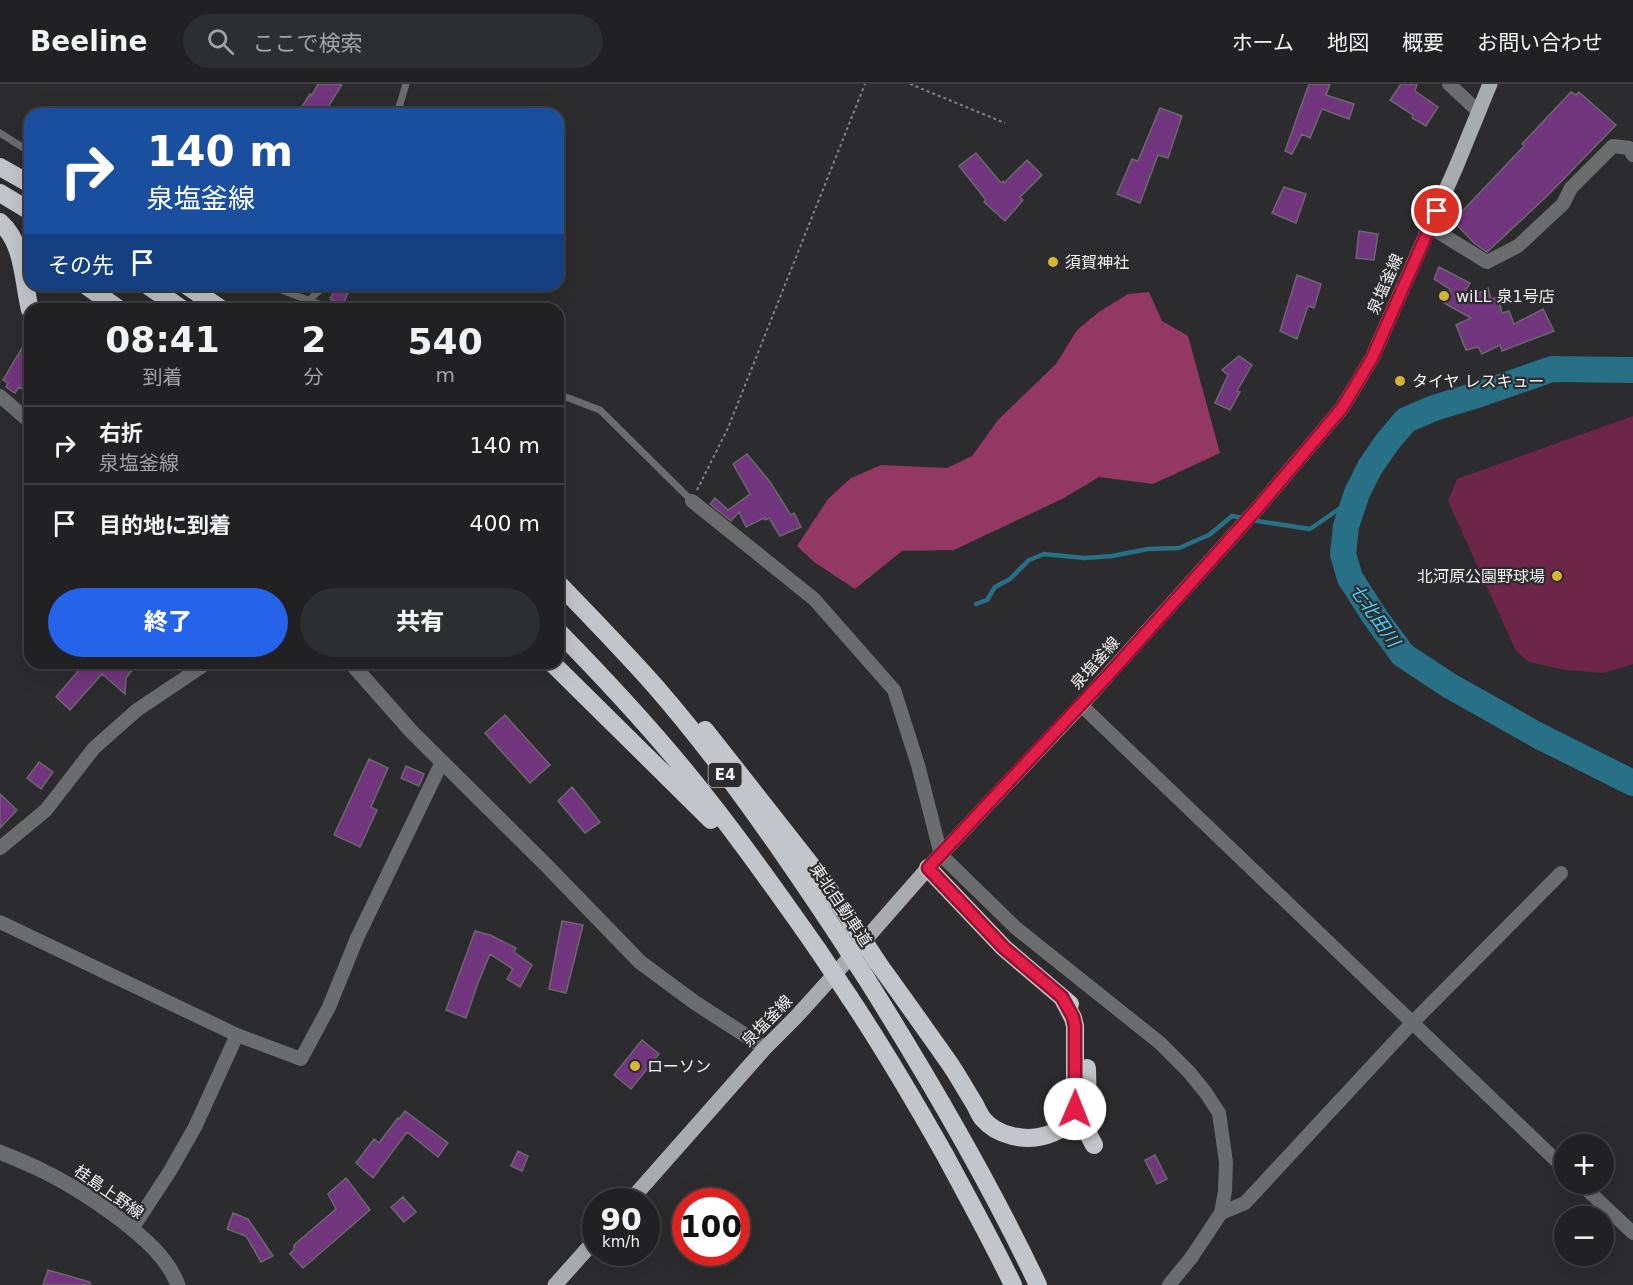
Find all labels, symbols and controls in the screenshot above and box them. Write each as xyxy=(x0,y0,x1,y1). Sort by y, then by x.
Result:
search box xyxy=(183,14,603,68)
text: Beeline xyxy=(30,25,147,58)
icon: search xyxy=(204,25,237,58)
text: ここで検索 xyxy=(252,31,362,56)
text: ホーム xyxy=(1232,31,1294,55)
text: 地図 xyxy=(1327,31,1369,55)
text: 概要 xyxy=(1402,31,1444,55)
text: お問い合わせ xyxy=(1477,31,1603,55)
text: 140 m xyxy=(147,127,293,176)
icon: right xyxy=(48,132,126,210)
text: 泉塩釜線 xyxy=(147,183,255,214)
pin xyxy=(1411,185,1462,236)
icon: arrive xyxy=(1420,194,1453,227)
icon: arrive xyxy=(126,246,159,279)
street label: 泉塩釜線 xyxy=(1363,251,1407,317)
text: その先 xyxy=(48,253,114,278)
place label: 須賀神社 xyxy=(1065,253,1129,272)
marker: 須賀神社 xyxy=(1046,255,1060,269)
place label: wiLL 泉1号店 xyxy=(1456,287,1555,306)
marker: wiLL 泉1号店 xyxy=(1437,289,1451,303)
text: 08:41 xyxy=(105,319,220,360)
text: 2 xyxy=(301,319,326,360)
text: 540 xyxy=(408,321,483,362)
text: m xyxy=(435,363,455,387)
text: 到着 xyxy=(143,365,183,389)
text: 分 xyxy=(304,365,324,389)
place label: タイヤ レスキュー xyxy=(1412,372,1545,391)
marker: タイヤ レスキュー xyxy=(1393,374,1407,388)
text: 右折 xyxy=(99,421,143,446)
icon: right xyxy=(48,429,81,462)
text: 140 m xyxy=(470,433,540,458)
text: 泉塩釜線 xyxy=(99,451,179,475)
icon: arrive xyxy=(48,507,81,540)
text: 400 m xyxy=(470,511,540,536)
text: 目的地に到着 xyxy=(99,513,231,538)
place label: 北河原公園野球場 xyxy=(1417,567,1545,586)
marker: 北河原公園野球場 xyxy=(1550,569,1564,583)
water label: 七北田川 xyxy=(1346,579,1405,652)
button: 終了 xyxy=(48,588,288,657)
button: 共有 xyxy=(300,588,540,657)
street label: 泉塩釜線 xyxy=(1067,633,1123,693)
road number: E4 xyxy=(708,763,742,787)
street label: 東北自動車道 xyxy=(806,860,876,950)
street label: 泉塩釜線 xyxy=(738,991,796,1051)
place label: ローソン xyxy=(647,1057,711,1076)
marker: ローソン xyxy=(628,1059,642,1073)
position arrow xyxy=(1043,1077,1107,1141)
map controls xyxy=(1554,1134,1614,1266)
button: + xyxy=(1554,1134,1614,1194)
street label: 桂島上野線 xyxy=(71,1161,147,1223)
speed limit sign: 100 xyxy=(672,1188,750,1266)
text: 90 xyxy=(600,1202,642,1237)
button: − xyxy=(1554,1206,1614,1266)
text: km/h xyxy=(602,1233,640,1251)

